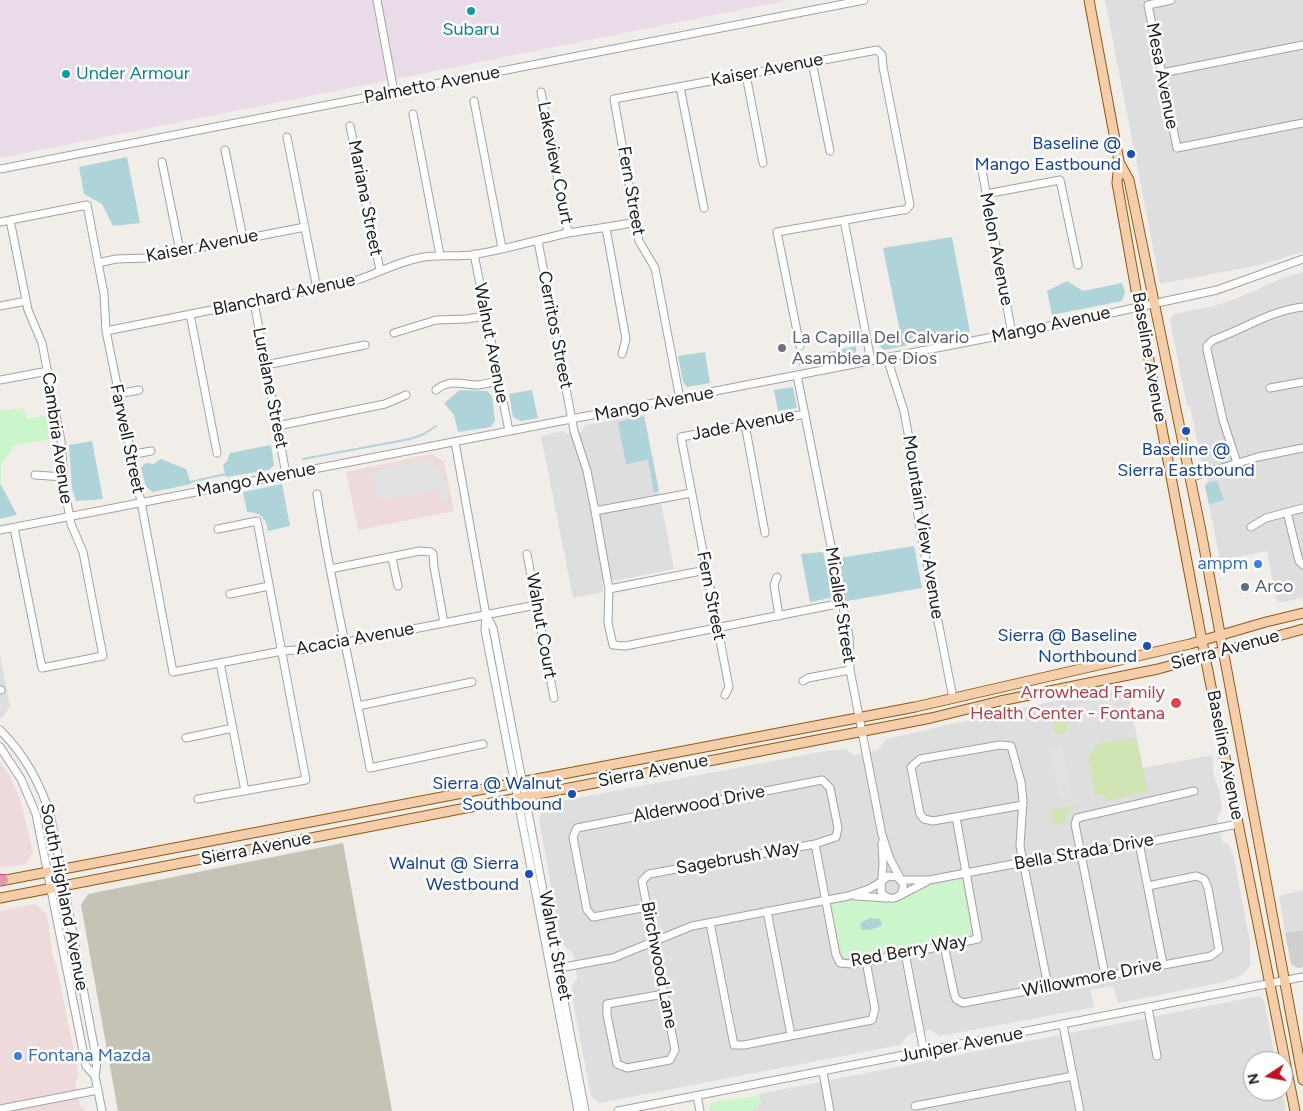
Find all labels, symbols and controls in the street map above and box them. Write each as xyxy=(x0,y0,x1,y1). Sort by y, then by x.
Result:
marker: Subaru xyxy=(465,5,477,17)
place label: Subaru xyxy=(443,19,499,41)
street label: Mesa Avenue xyxy=(1141,21,1183,131)
street label: Kaiser Avenue xyxy=(709,49,825,91)
street label: Palmetto Avenue xyxy=(362,61,502,109)
place label: Under Armour xyxy=(76,63,190,85)
marker: Under Armour xyxy=(60,68,72,80)
street label: Lakeview Court xyxy=(533,100,577,226)
place label: Baseline @ Mango Eastbound xyxy=(974,133,1121,176)
street label: Mariana Street xyxy=(343,138,387,258)
street label: Fern Street xyxy=(613,145,649,237)
marker: Baseline @ Mango Eastbound xyxy=(1125,148,1137,160)
street label: Melon Avenue xyxy=(974,191,1018,307)
street label: Kaiser Avenue xyxy=(144,225,260,267)
street label: Blanchard Avenue xyxy=(211,269,357,321)
street label: Cerritos Street xyxy=(533,269,577,391)
street label: Walnut Avenue xyxy=(469,281,513,405)
street label: Baseline Avenue xyxy=(1127,290,1171,424)
street label: Mango Avenue xyxy=(990,302,1112,348)
street label: Lurelane Street xyxy=(248,325,292,451)
place label: La Capilla Del Calvario Asamblea De Dios xyxy=(792,327,969,369)
marker: La Capilla Del Calvario Asamblea De Dios xyxy=(776,342,788,354)
street label: Cambria Avenue xyxy=(37,371,77,505)
street label: Farwell Street xyxy=(105,382,149,496)
street label: Mango Avenue xyxy=(593,382,715,426)
street label: Jade Avenue xyxy=(690,404,796,446)
marker: Baseline @ Sierra Eastbound xyxy=(1180,425,1192,437)
street label: Mountain View Avenue xyxy=(898,433,948,621)
place label: Baseline @ Sierra Eastbound xyxy=(1117,439,1255,482)
street label: Mango Avenue xyxy=(195,458,317,502)
street label: Micallef Street xyxy=(820,545,860,665)
street label: Fern Street xyxy=(692,550,730,642)
place label: ampm xyxy=(1198,553,1248,575)
marker: ampm xyxy=(1252,558,1264,570)
street label: Walnut Court xyxy=(521,571,561,681)
place label: Arco xyxy=(1255,576,1293,598)
marker: Arco xyxy=(1239,581,1251,593)
street label: Acacia Avenue xyxy=(294,618,416,660)
place label: Sierra @ Baseline Northbound xyxy=(998,625,1137,668)
street label: Sierra Avenue xyxy=(1168,625,1282,675)
marker: Sierra @ Baseline Northbound xyxy=(1141,640,1153,652)
place label: Arrowhead Family Health Center - Fontana xyxy=(970,682,1165,724)
street label: Baseline Avenue xyxy=(1202,688,1248,822)
marker: Arrowhead Family Health Center - Fontana xyxy=(1169,696,1183,710)
street label: Sierra Avenue xyxy=(596,750,710,792)
place label: Sierra @ Walnut Southbound xyxy=(432,773,562,816)
street label: Alderwood Drive xyxy=(631,781,767,827)
marker: Sierra @ Walnut Southbound xyxy=(566,788,578,800)
street label: South Highland Avenue xyxy=(35,802,93,992)
street label: Sierra Avenue xyxy=(199,828,313,870)
street label: Bella Strada Drive xyxy=(1013,829,1155,875)
street label: Sagebrush Way xyxy=(674,836,802,880)
place label: Walnut @ Sierra Westbound xyxy=(389,853,519,896)
marker: Walnut @ Sierra Westbound xyxy=(523,868,535,880)
street label: Walnut Street xyxy=(534,889,576,1003)
street label: Birchwood Lane xyxy=(636,900,682,1030)
street label: Red Berry Way xyxy=(849,930,969,972)
street label: Willowmore Drive xyxy=(1021,954,1163,1002)
street label: Juniper Avenue xyxy=(897,1022,1025,1068)
place label: Fontana Mazda xyxy=(28,1045,151,1067)
marker: Fontana Mazda xyxy=(12,1050,24,1062)
north arrow xyxy=(1243,1051,1293,1101)
text: N xyxy=(1244,1072,1263,1086)

